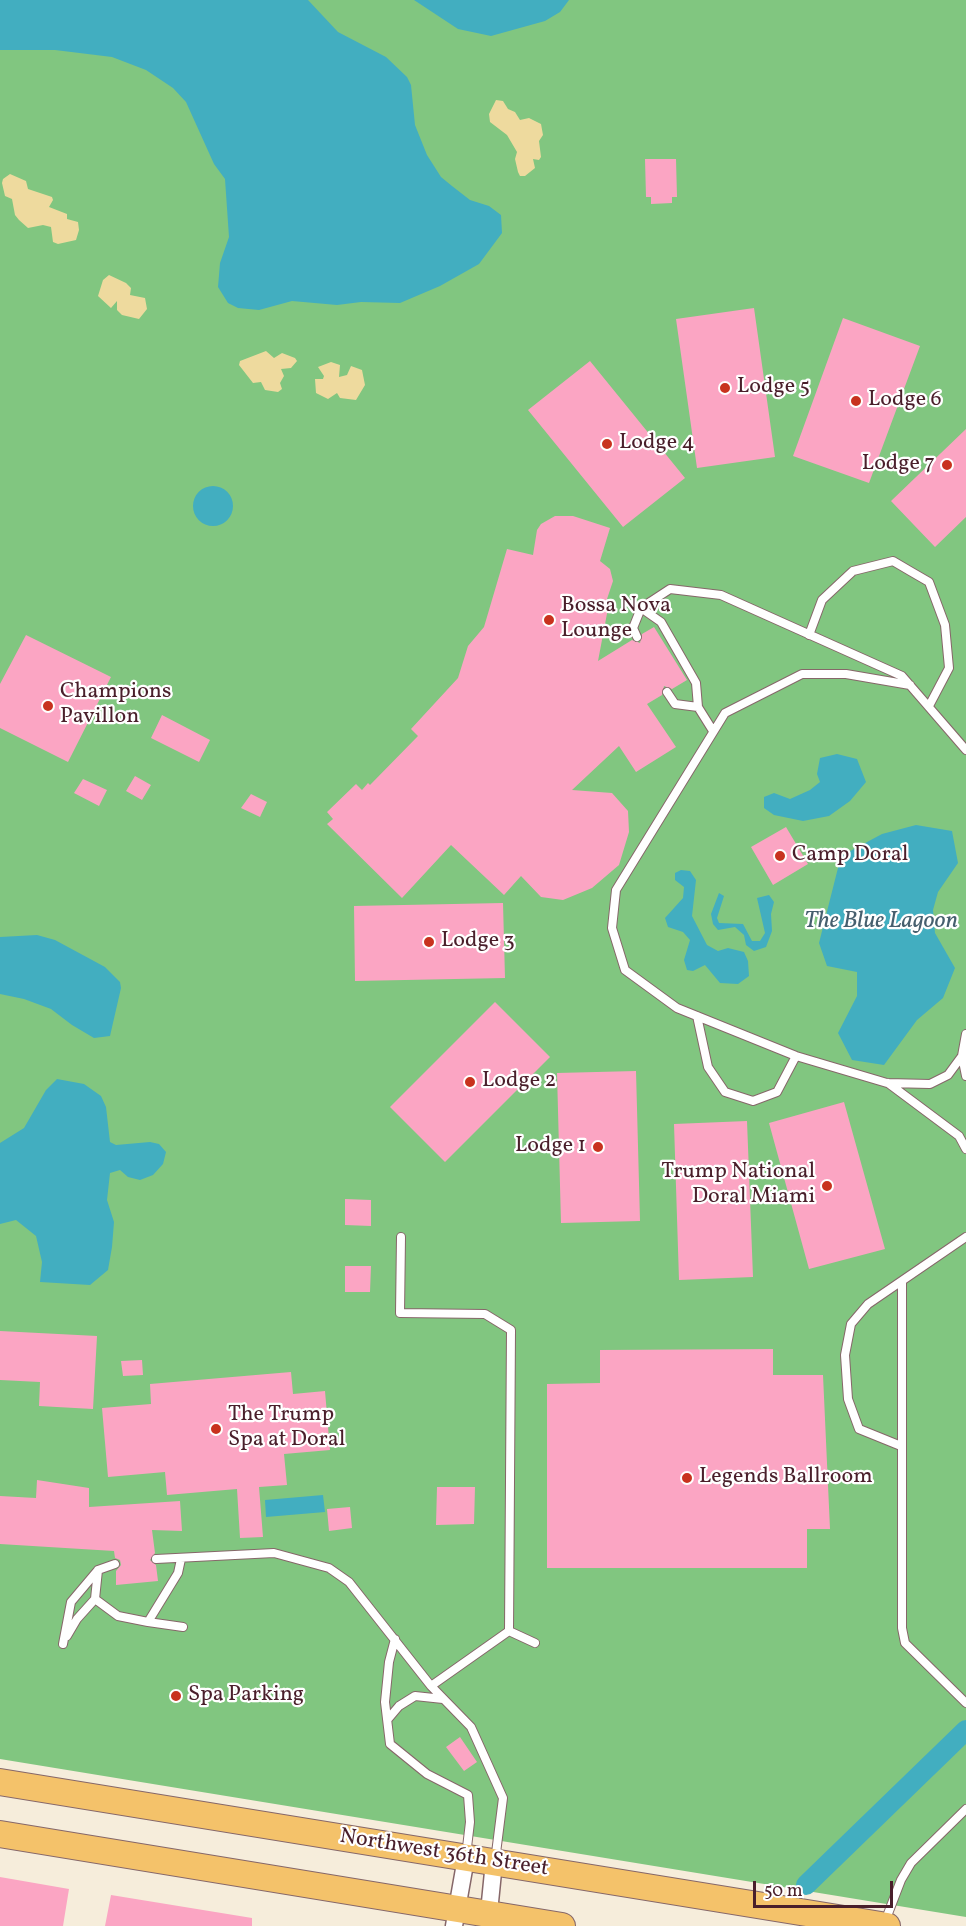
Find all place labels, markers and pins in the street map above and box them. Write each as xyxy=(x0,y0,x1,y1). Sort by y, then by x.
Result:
place label: Lodge 5 xyxy=(737,375,810,401)
marker: Lodge 5 xyxy=(718,381,732,395)
place label: Lodge 6 xyxy=(868,388,942,414)
marker: Lodge 6 xyxy=(849,394,863,408)
place label: Lodge 4 xyxy=(619,431,695,457)
marker: Lodge 4 xyxy=(600,437,614,451)
place label: Lodge 7 xyxy=(862,452,935,478)
marker: Lodge 7 xyxy=(940,458,954,472)
place label: Bossa Nova Lounge xyxy=(561,594,671,646)
marker: Bossa Nova Lounge xyxy=(542,613,556,627)
place label: Champions Pavillon xyxy=(60,680,171,732)
marker: Champions Pavillon xyxy=(41,699,55,713)
place label: Camp Doral xyxy=(792,843,908,869)
marker: Camp Doral xyxy=(773,849,787,863)
place label: Lodge 3 xyxy=(441,929,515,955)
marker: Lodge 3 xyxy=(422,935,436,949)
place label: Lodge 2 xyxy=(482,1069,556,1095)
marker: Lodge 2 xyxy=(463,1075,477,1089)
place label: Lodge 1 xyxy=(515,1134,586,1160)
marker: Lodge 1 xyxy=(591,1140,605,1154)
place label: Trump National Doral Miami xyxy=(661,1160,815,1212)
marker: Trump National Doral Miami xyxy=(820,1179,834,1193)
place label: The Trump Spa at Doral xyxy=(228,1403,345,1454)
marker: The Trump Spa at Doral xyxy=(209,1422,223,1436)
place label: Legends Ballroom xyxy=(699,1465,873,1491)
marker: Legends Ballroom xyxy=(680,1471,694,1485)
place label: Spa Parking xyxy=(188,1683,304,1709)
marker: Spa Parking xyxy=(169,1689,183,1703)

